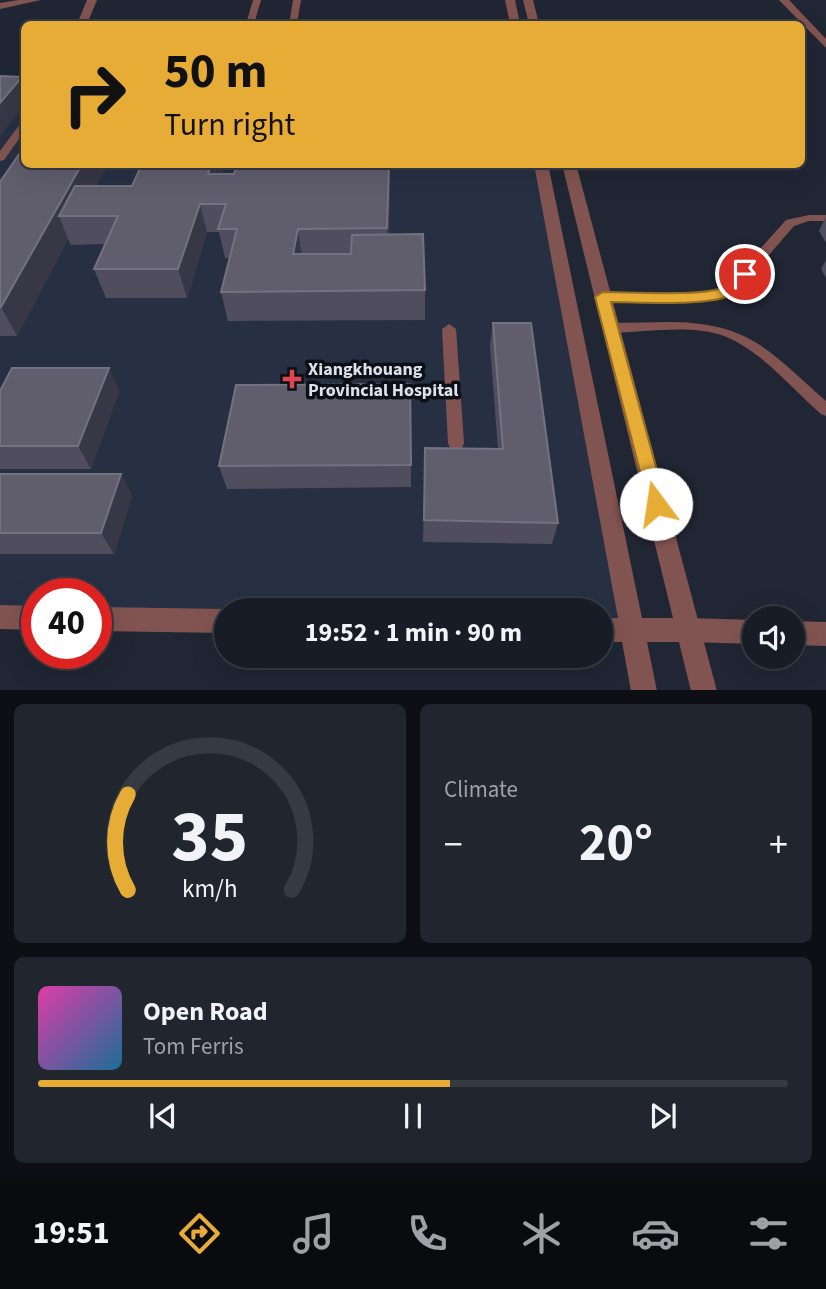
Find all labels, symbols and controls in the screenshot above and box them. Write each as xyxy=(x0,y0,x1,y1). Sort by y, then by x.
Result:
text: 50 m xyxy=(164,37,268,107)
icon: right xyxy=(49,49,140,140)
text: Turn right xyxy=(164,102,295,148)
pin xyxy=(715,244,775,304)
icon: arrive xyxy=(726,255,764,293)
place label: Xiangkhouang Provincial Hospital xyxy=(308,357,458,403)
marker: Xiangkhouang Provincial Hospital xyxy=(282,369,302,389)
position arrow xyxy=(619,467,693,541)
speed limit sign: 40 xyxy=(21,578,112,669)
map controls xyxy=(742,606,805,669)
button: sound xyxy=(742,606,805,669)
text: 19:52 · 1 min · 90 m xyxy=(305,614,522,651)
text: Climate xyxy=(444,773,518,806)
text: 35 xyxy=(172,785,248,889)
text: 20° xyxy=(579,807,653,881)
text: − xyxy=(444,818,463,872)
text: + xyxy=(769,818,788,872)
text: km/h xyxy=(182,870,238,906)
text: Open Road xyxy=(143,993,268,1030)
text: Tom Ferris xyxy=(143,1030,244,1063)
icon: previous xyxy=(144,1097,182,1135)
icon: pause xyxy=(394,1097,432,1135)
icon: next xyxy=(644,1097,682,1135)
icon: directions xyxy=(175,1209,224,1258)
icon: music xyxy=(289,1209,338,1258)
icon: phone xyxy=(403,1209,452,1258)
icon: climate xyxy=(517,1209,566,1258)
icon: car xyxy=(631,1209,680,1258)
icon: filters xyxy=(744,1209,793,1258)
text: 19:51 xyxy=(32,1210,110,1256)

